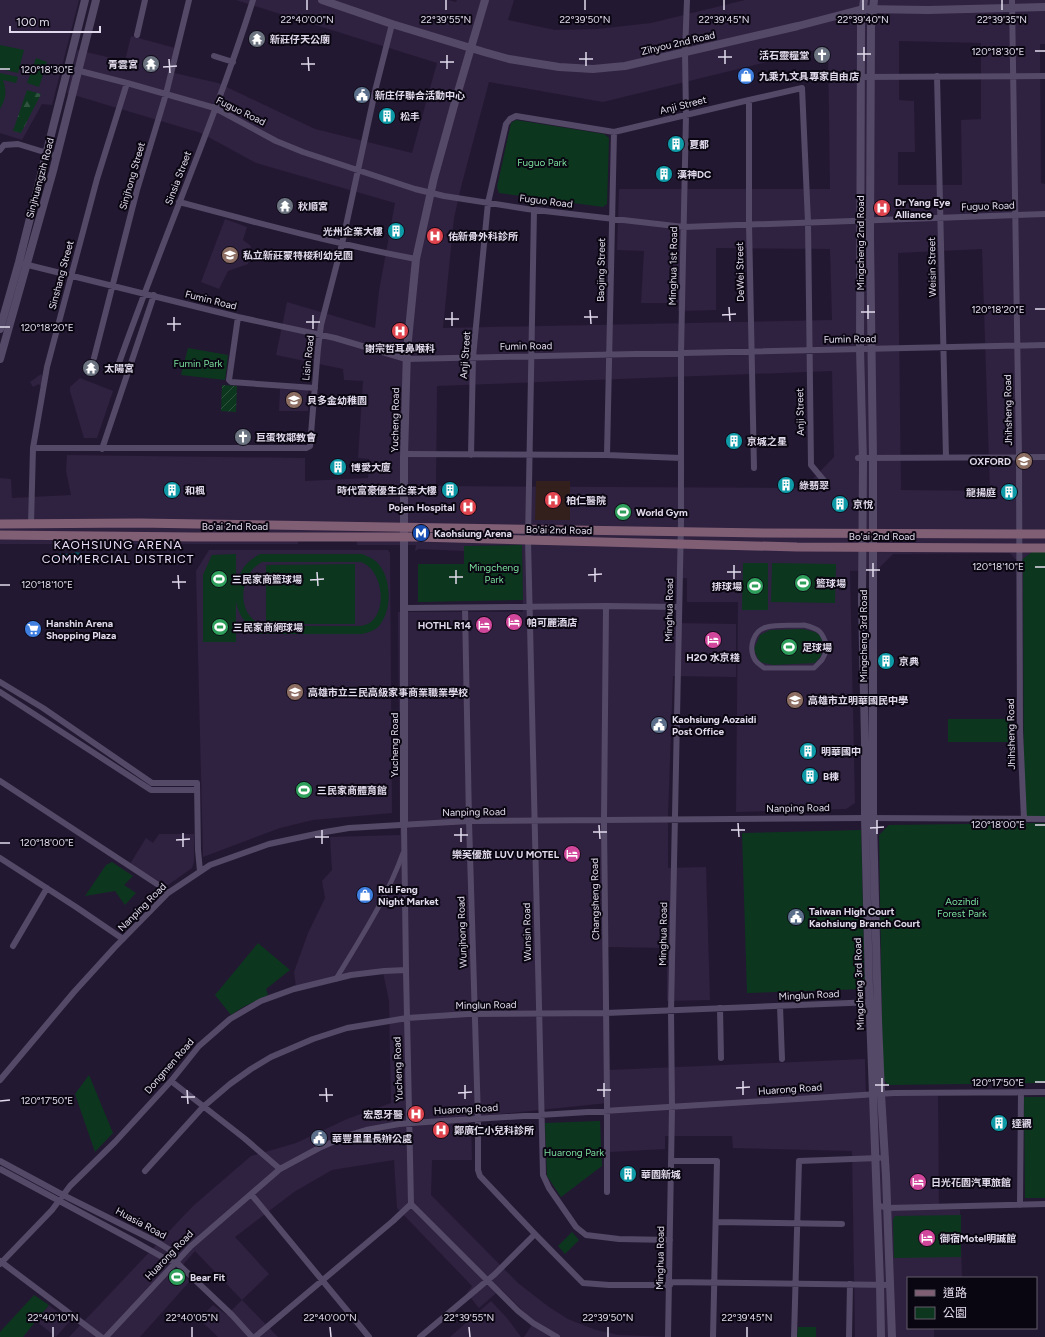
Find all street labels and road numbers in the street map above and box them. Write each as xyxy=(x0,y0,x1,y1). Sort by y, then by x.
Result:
street label: Zihyou 2nd Road xyxy=(640,28,717,58)
street label: Fuguo Road xyxy=(214,93,268,129)
street label: Anji Street xyxy=(658,93,708,117)
street label: Sinjhuangzih Road xyxy=(23,136,57,220)
street label: Sinjhong Street xyxy=(116,140,148,211)
street label: Sinsia Street xyxy=(162,149,194,207)
street label: Fuguo Road xyxy=(519,191,574,211)
street label: Mingcheng 2nd Road xyxy=(854,195,867,291)
street label: Fuguo Road xyxy=(961,199,1015,213)
street label: Minghua 1st Road xyxy=(666,226,680,306)
street label: Weisin Street xyxy=(925,237,939,297)
street label: Baojing Street xyxy=(594,238,608,302)
street label: Sinshang Street xyxy=(45,239,77,311)
street label: DeWei Street xyxy=(733,242,747,302)
street label: Fumin Road xyxy=(184,287,238,313)
street label: Anji Street xyxy=(457,330,473,379)
street label: Fumin Road xyxy=(823,332,877,346)
street label: Lisin Road xyxy=(299,335,317,381)
street label: Fumin Road xyxy=(499,339,553,353)
street label: Jhihsheng Road xyxy=(1001,374,1015,446)
street label: Yucheng Road xyxy=(388,387,402,452)
street label: Anji Street xyxy=(793,388,807,436)
street label: Bo'ai 2nd Road xyxy=(202,520,268,533)
street label: Bo'ai 2nd Road xyxy=(526,523,592,537)
street label: Bo'ai 2nd Road xyxy=(849,530,915,543)
street label: Minghua Road xyxy=(662,578,676,642)
street label: Mingcheng 3rd Road xyxy=(857,589,870,682)
street label: Jhihsheng Road xyxy=(1004,698,1018,770)
street label: Yucheng Road xyxy=(388,713,401,777)
street label: Nanping Road xyxy=(766,801,830,815)
street label: Nanping Road xyxy=(442,805,506,819)
street label: Changsheng Road xyxy=(588,858,602,940)
street label: Nanping Road xyxy=(115,880,169,934)
street label: Wunjhong Road xyxy=(454,896,470,968)
street label: Wunsin Road xyxy=(520,902,534,961)
street label: Minghua Road xyxy=(656,902,670,966)
street label: Mingcheng 3rd Road xyxy=(851,937,867,1031)
street label: Minglun Road xyxy=(778,987,840,1003)
street label: Minglun Road xyxy=(455,998,517,1012)
street label: Dongmen Road xyxy=(141,1036,197,1096)
street label: Yucheng Road xyxy=(390,1036,406,1102)
street label: Huarong Road xyxy=(757,1080,823,1098)
street label: Huarong Road xyxy=(434,1101,499,1117)
street label: Huasia Road xyxy=(113,1204,169,1242)
street label: Minghua Road xyxy=(653,1226,667,1290)
street label: Huarong Road xyxy=(142,1227,196,1283)

